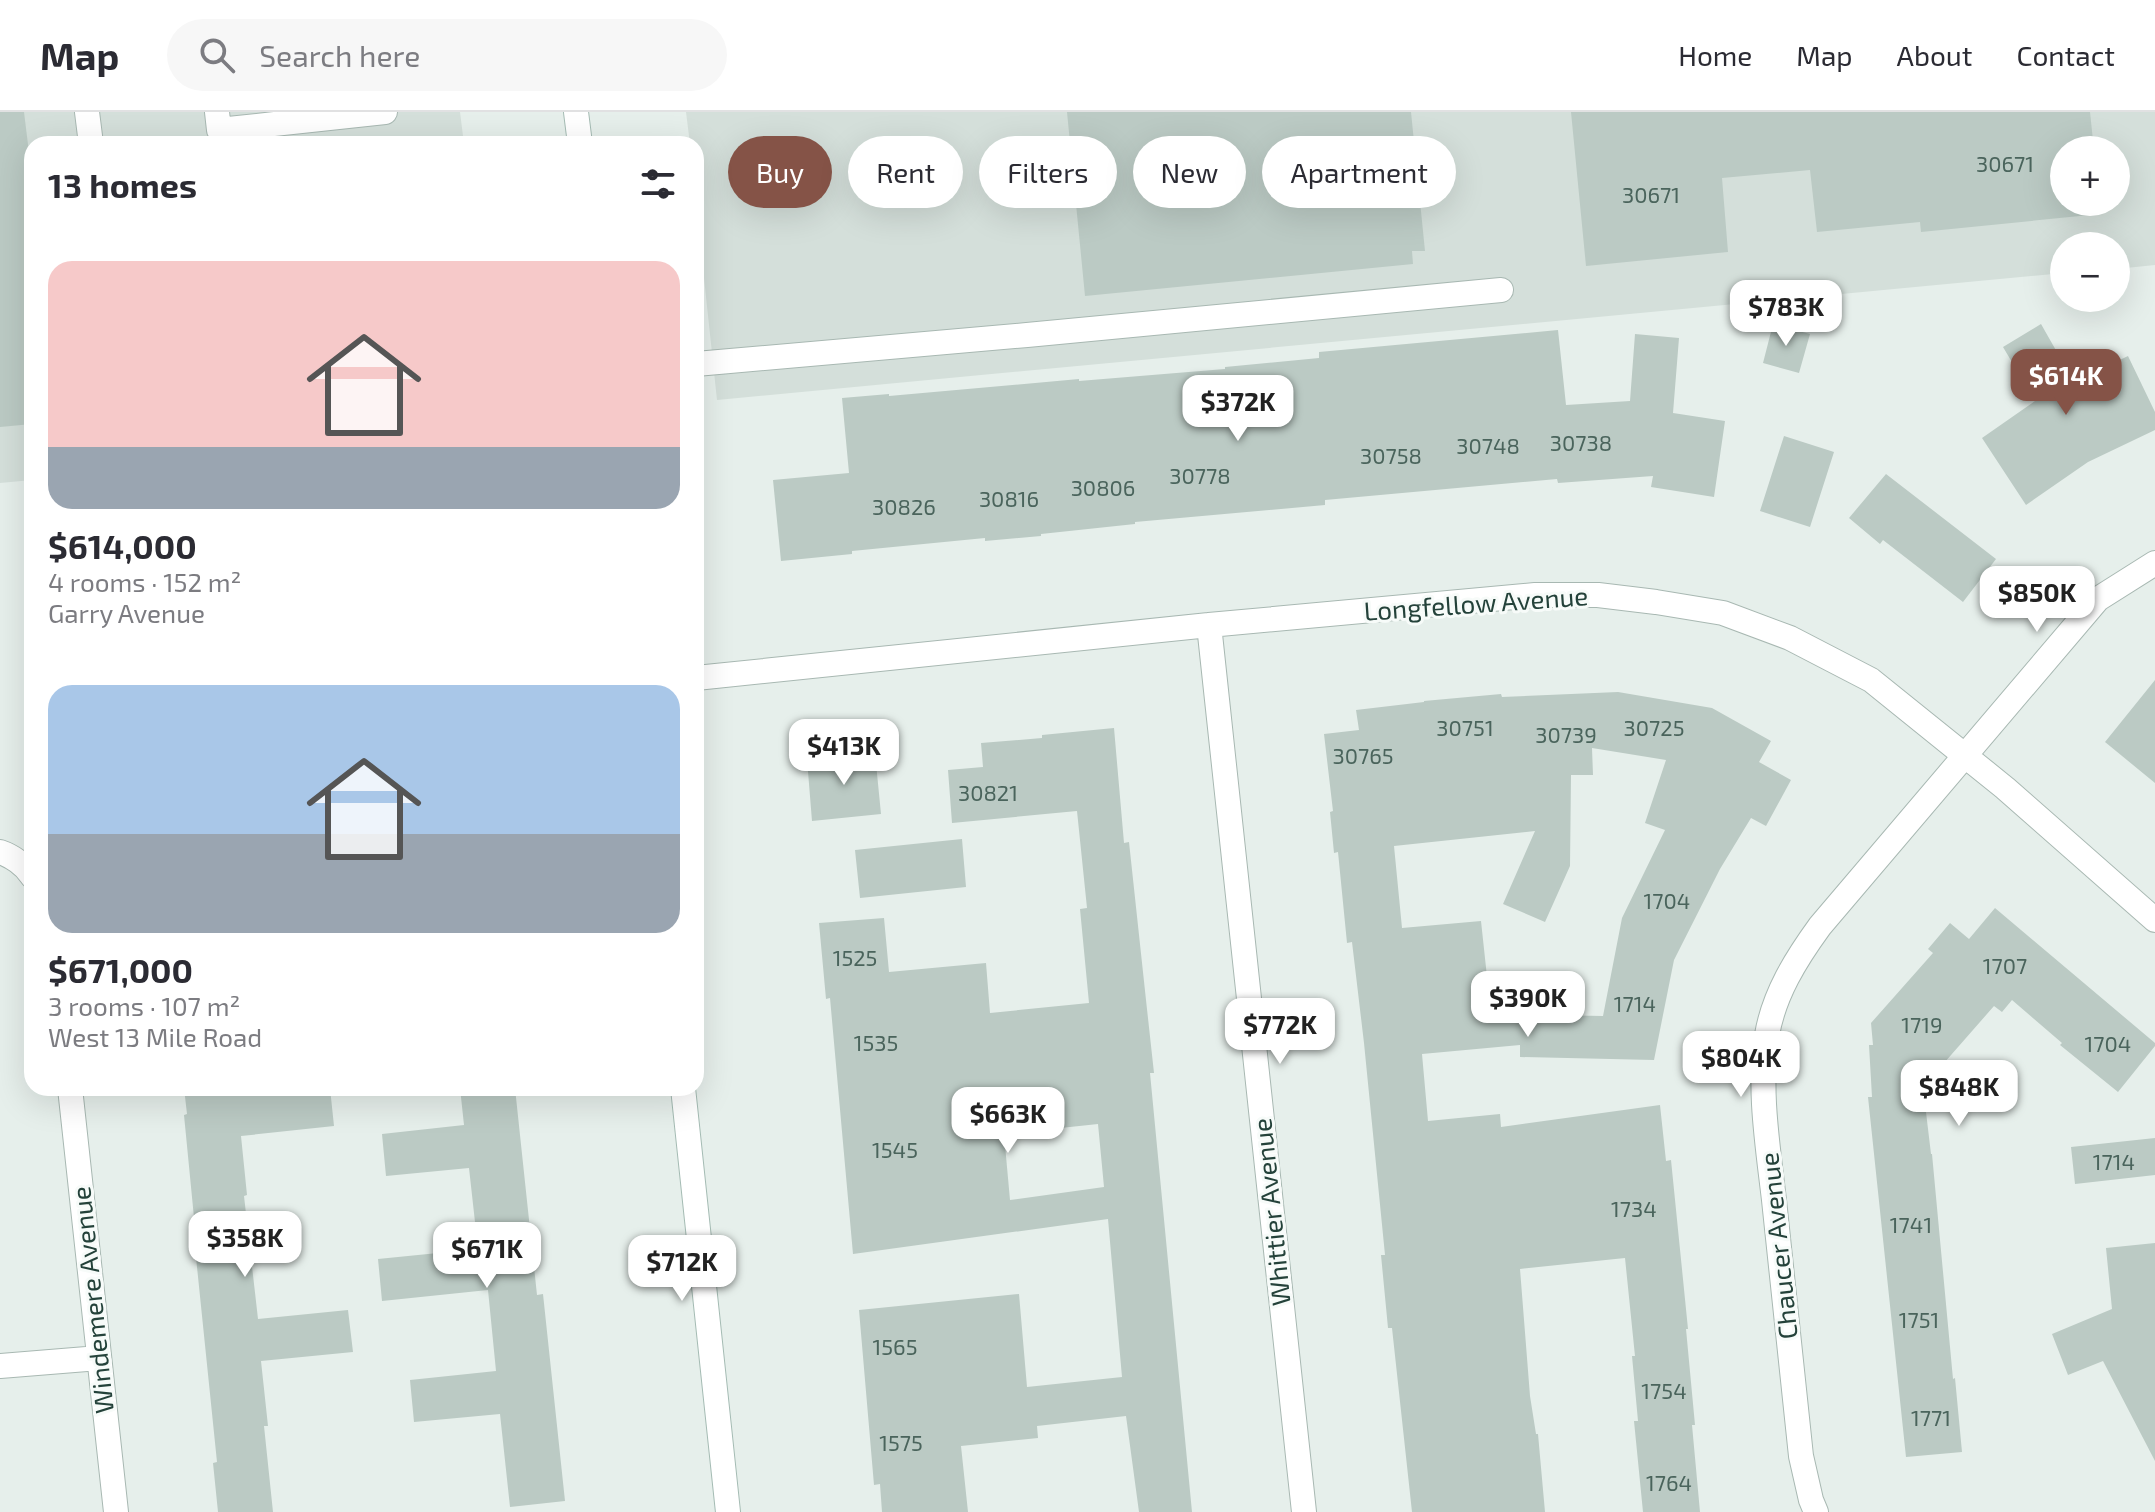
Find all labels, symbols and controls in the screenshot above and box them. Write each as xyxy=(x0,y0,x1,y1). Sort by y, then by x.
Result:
search box xyxy=(167,19,727,91)
text: Map xyxy=(40,32,119,78)
icon: search xyxy=(195,33,239,77)
text: Search here xyxy=(259,37,420,73)
text: Home xyxy=(1678,38,1752,72)
text: Map xyxy=(1796,38,1853,72)
text: About xyxy=(1897,38,1972,72)
text: Contact xyxy=(2016,38,2115,72)
chip: Buy xyxy=(728,136,832,208)
chip: Rent xyxy=(848,136,963,208)
chip: Filters xyxy=(979,136,1117,208)
chip: New xyxy=(1133,136,1246,208)
chip: Apartment xyxy=(1262,136,1456,208)
map controls xyxy=(2050,136,2130,312)
button: + xyxy=(2050,136,2130,216)
house number: 30671 xyxy=(1976,150,2034,176)
icon: filters xyxy=(636,162,680,206)
text: 13 homes xyxy=(48,164,197,205)
house number: 30671 xyxy=(1622,181,1680,207)
button: − xyxy=(2050,232,2130,312)
pin: $783K xyxy=(1730,280,1842,348)
text: $783K xyxy=(1748,290,1824,321)
icon: home xyxy=(292,313,436,457)
pin: $614K xyxy=(2010,349,2122,417)
text: $614K xyxy=(2029,359,2103,390)
pin: $372K xyxy=(1182,375,1294,443)
text: $372K xyxy=(1200,385,1276,416)
house number: 30738 xyxy=(1550,429,1612,455)
house number: 30748 xyxy=(1456,432,1520,458)
house number: 30758 xyxy=(1360,442,1422,468)
house number: 30778 xyxy=(1169,462,1231,488)
house number: 30806 xyxy=(1071,474,1135,500)
house number: 30816 xyxy=(979,485,1039,511)
house number: 30826 xyxy=(872,493,936,519)
text: $614,000 xyxy=(48,525,197,566)
text: 4 rooms · 152 m² xyxy=(48,566,241,597)
pin: $850K xyxy=(1981,566,2093,634)
text: $850K xyxy=(1998,576,2076,607)
street label: Longfellow Avenue xyxy=(1363,579,1589,626)
text: Garry Avenue xyxy=(48,597,205,628)
house number: 30751 xyxy=(1436,714,1494,740)
house number: 30725 xyxy=(1624,714,1684,740)
pin: $413K xyxy=(788,719,900,787)
house number: 30739 xyxy=(1535,721,1597,747)
text: $413K xyxy=(807,729,881,760)
icon: home xyxy=(292,737,436,881)
house number: 30765 xyxy=(1332,742,1394,768)
house number: 30821 xyxy=(958,779,1018,805)
house number: 1704 xyxy=(1644,887,1690,913)
house number: 1525 xyxy=(833,944,877,970)
text: $671,000 xyxy=(48,949,193,990)
house number: 1707 xyxy=(1983,952,2027,978)
pin: $390K xyxy=(1472,971,1584,1039)
text: $390K xyxy=(1489,981,1567,1012)
text: 3 rooms · 107 m² xyxy=(48,990,240,1021)
house number: 1714 xyxy=(1614,990,1656,1016)
pin: $772K xyxy=(1224,998,1336,1066)
text: $772K xyxy=(1243,1008,1317,1039)
house number: 1719 xyxy=(1901,1011,1943,1037)
text: West 13 Mile Road xyxy=(48,1021,262,1052)
house number: 1535 xyxy=(854,1029,898,1055)
house number: 1704 xyxy=(2085,1030,2131,1056)
pin: $804K xyxy=(1685,1031,1797,1099)
text: $804K xyxy=(1701,1041,1781,1072)
pin: $848K xyxy=(1903,1060,2015,1128)
text: $848K xyxy=(1919,1070,1999,1101)
pin: $663K xyxy=(952,1087,1064,1155)
text: $663K xyxy=(970,1097,1047,1128)
street label: Whittier Avenue xyxy=(1245,1117,1296,1308)
house number: 1545 xyxy=(872,1136,918,1162)
house number: 1714 xyxy=(2093,1148,2135,1174)
street label: Chaucer Avenue xyxy=(1752,1151,1803,1341)
street label: Windemere Avenue xyxy=(64,1185,119,1415)
house number: 1734 xyxy=(1611,1195,1657,1221)
pin: $358K xyxy=(189,1211,301,1279)
house number: 1741 xyxy=(1890,1211,1932,1237)
text: $358K xyxy=(207,1221,283,1252)
pin: $671K xyxy=(431,1222,543,1290)
text: $671K xyxy=(451,1232,523,1263)
pin: $712K xyxy=(626,1235,738,1303)
text: $712K xyxy=(646,1245,718,1276)
house number: 1751 xyxy=(1899,1306,1939,1332)
house number: 1565 xyxy=(873,1333,917,1359)
house number: 1754 xyxy=(1641,1377,1687,1403)
house number: 1771 xyxy=(1911,1404,1951,1430)
house number: 1575 xyxy=(879,1429,923,1455)
house number: 1764 xyxy=(1646,1469,1692,1495)

